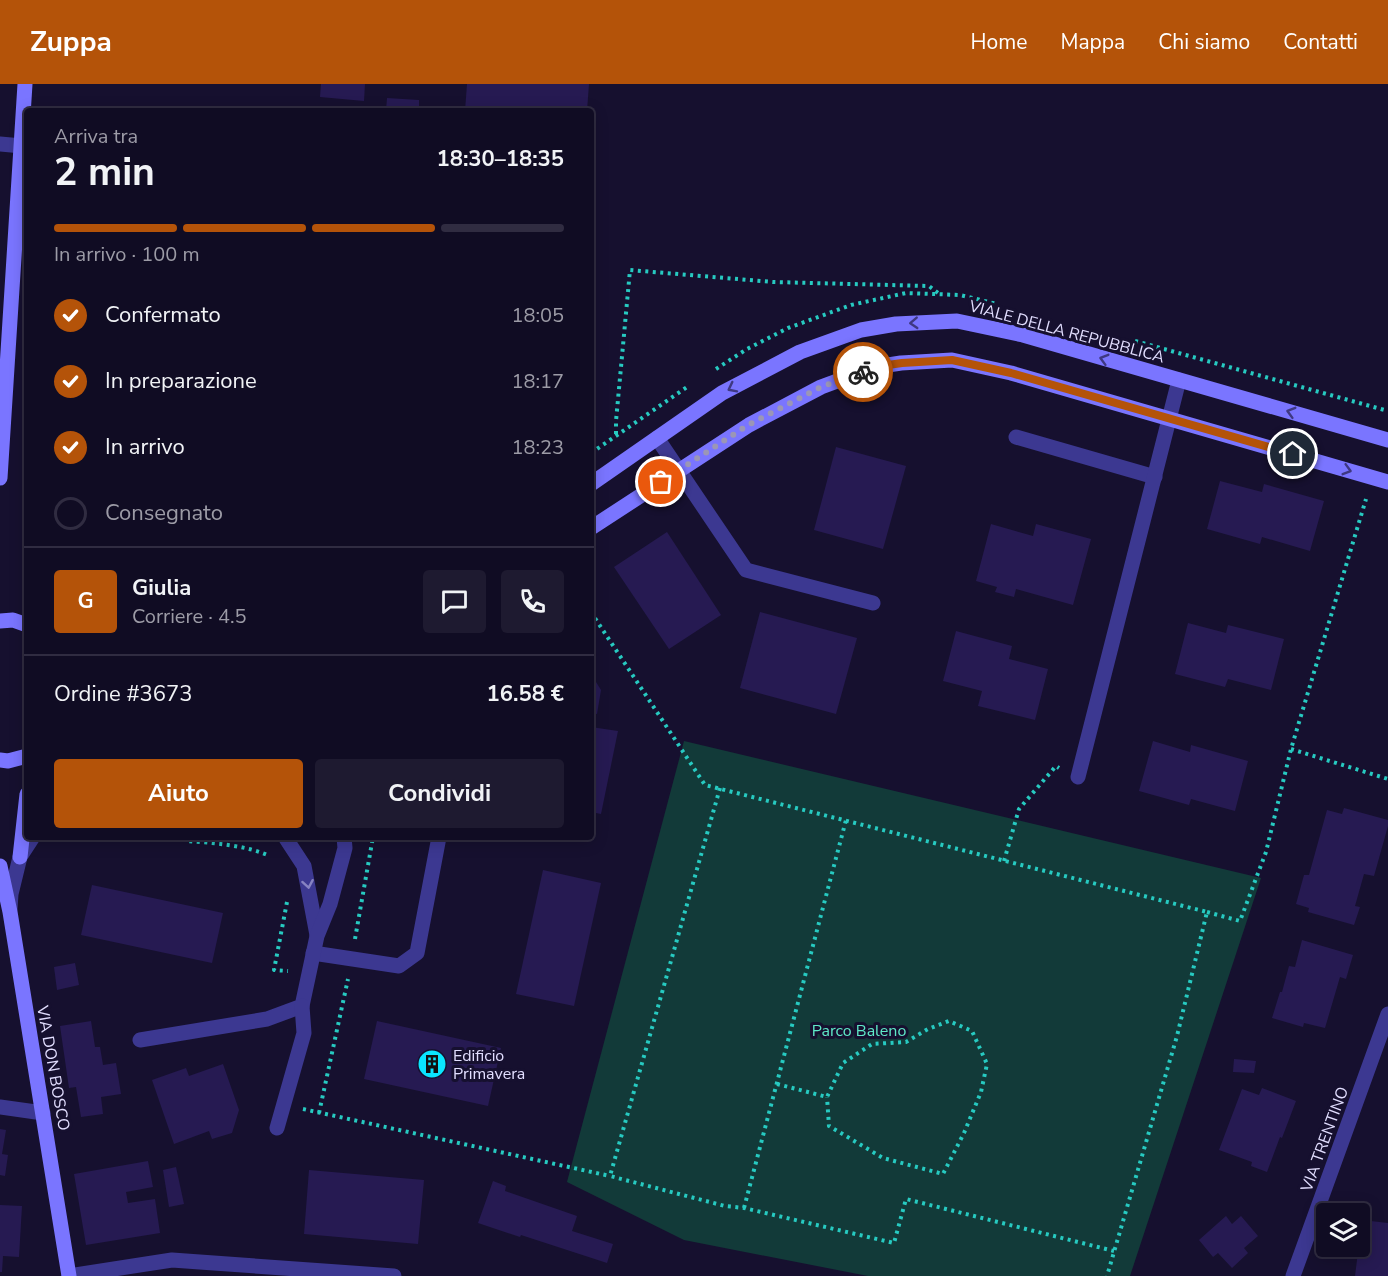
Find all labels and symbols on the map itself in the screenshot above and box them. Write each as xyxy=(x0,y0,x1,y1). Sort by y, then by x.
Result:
street label: VIALE DELLA REPUBBLICA xyxy=(966,295,1167,369)
one-way arrow xyxy=(909,316,918,329)
courier xyxy=(833,342,893,402)
one-way arrow xyxy=(1099,353,1109,366)
one-way arrow xyxy=(728,381,738,392)
one-way arrow xyxy=(1286,407,1297,419)
pin xyxy=(1267,428,1318,479)
pin xyxy=(635,456,686,507)
one-way arrow xyxy=(1341,463,1352,475)
one-way arrow xyxy=(301,879,313,889)
street label: VIA DON BOSCO xyxy=(31,1003,75,1132)
park label: Parco Baleno xyxy=(812,1020,906,1042)
place label: Edificio Primavera xyxy=(453,1045,525,1085)
building icon: Edificio Primavera xyxy=(416,1048,448,1080)
street label: VIA TRENTINO xyxy=(1295,1084,1354,1196)

